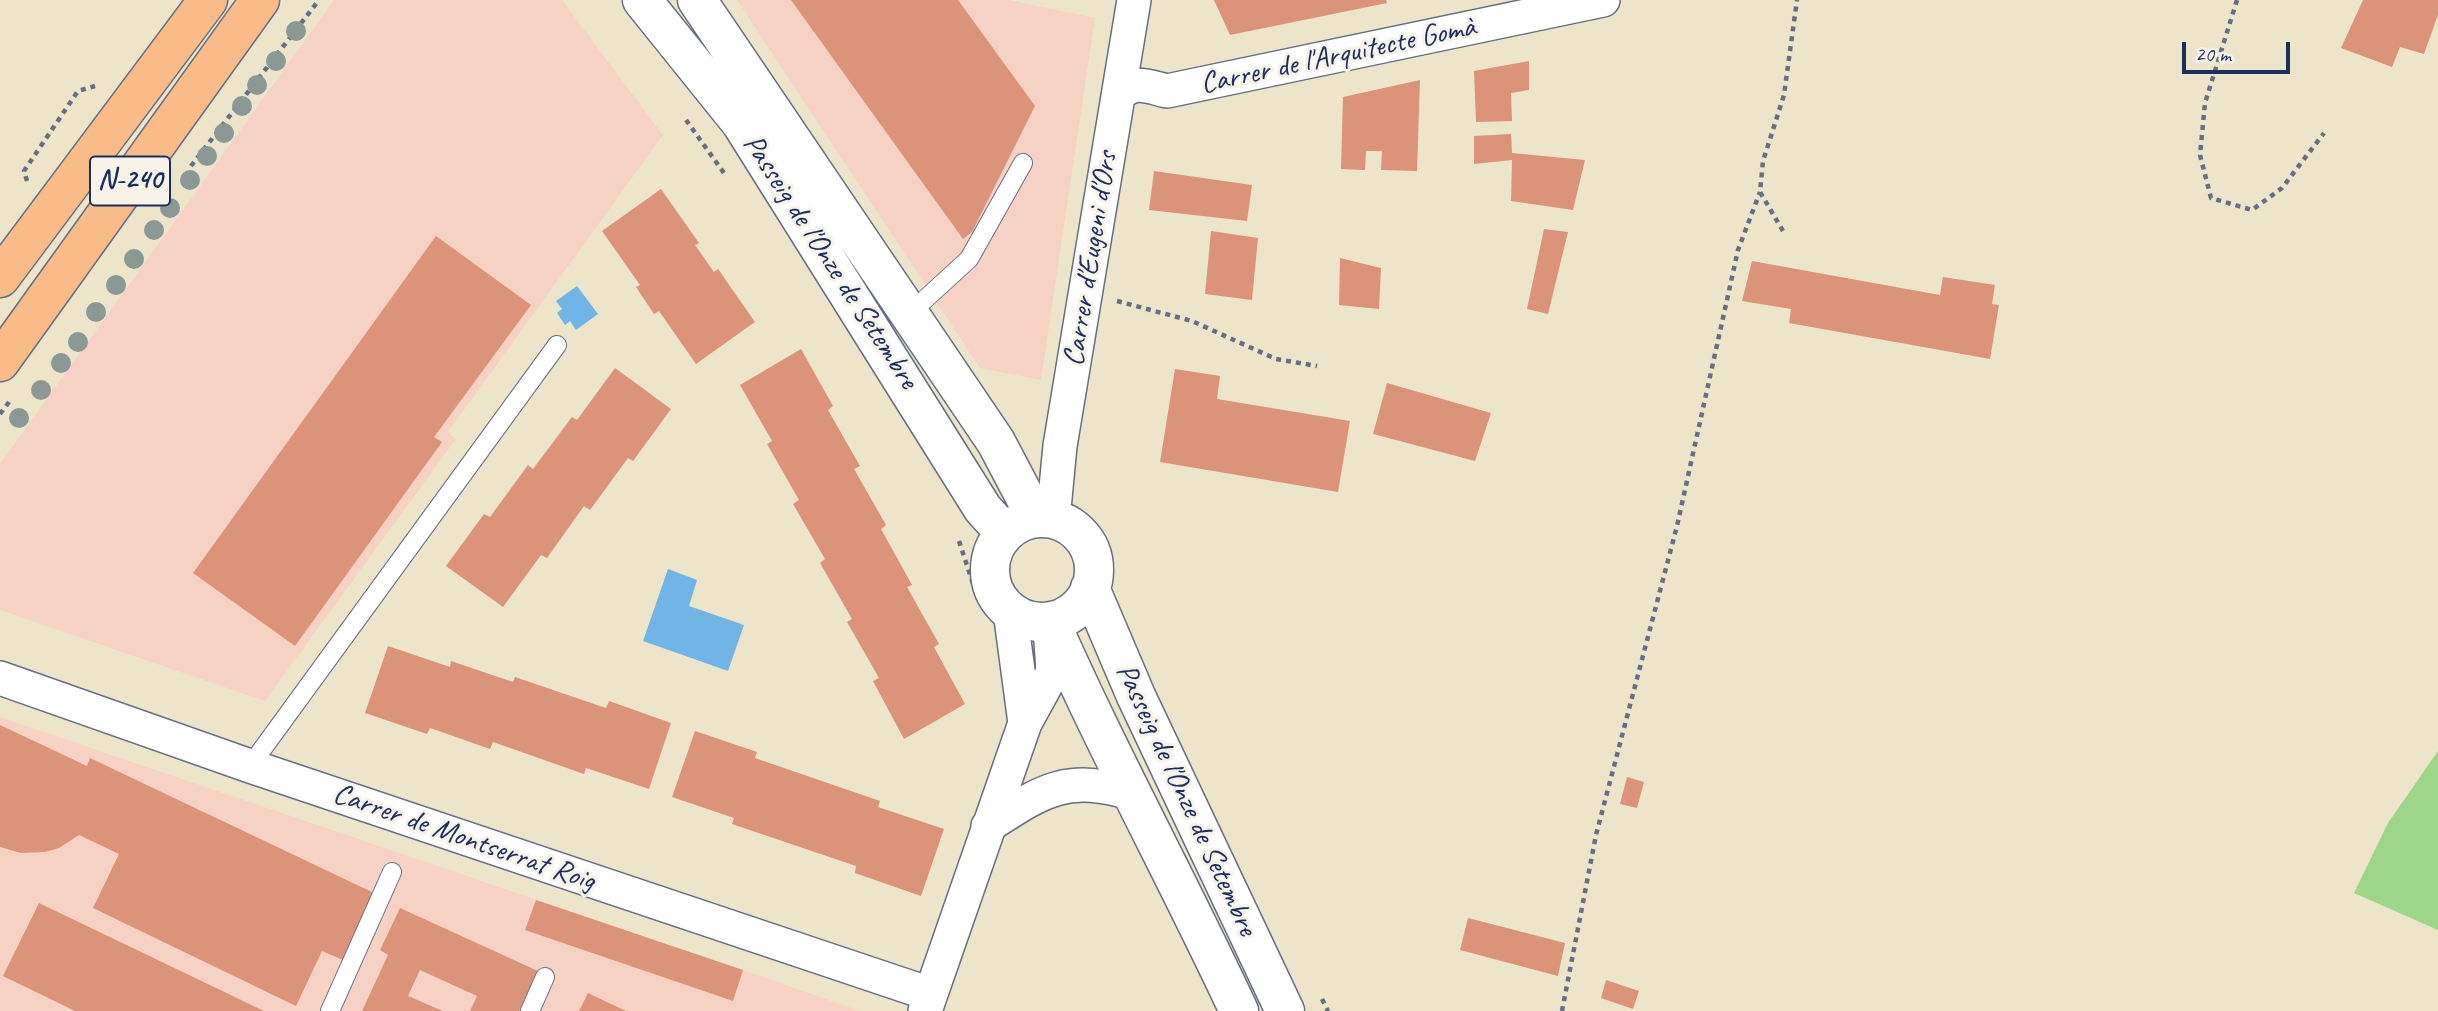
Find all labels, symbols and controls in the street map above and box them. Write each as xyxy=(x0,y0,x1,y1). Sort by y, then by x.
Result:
street label: Carrer de l'Arquitecte Gomà xyxy=(1197,9,1479,103)
scale bar xyxy=(2186,28,2294,72)
text: 20 m xyxy=(2195,41,2231,67)
street label: Passeig de l'Onze de Setembre xyxy=(734,128,926,396)
street label: Carrer d'Eugeni d'Ors xyxy=(1056,149,1126,369)
road number: N-240 xyxy=(90,156,170,206)
street label: Passeig de l'Onze de Setembre xyxy=(1107,658,1265,942)
street label: Carrer de Montserrat Roig xyxy=(328,776,600,900)

